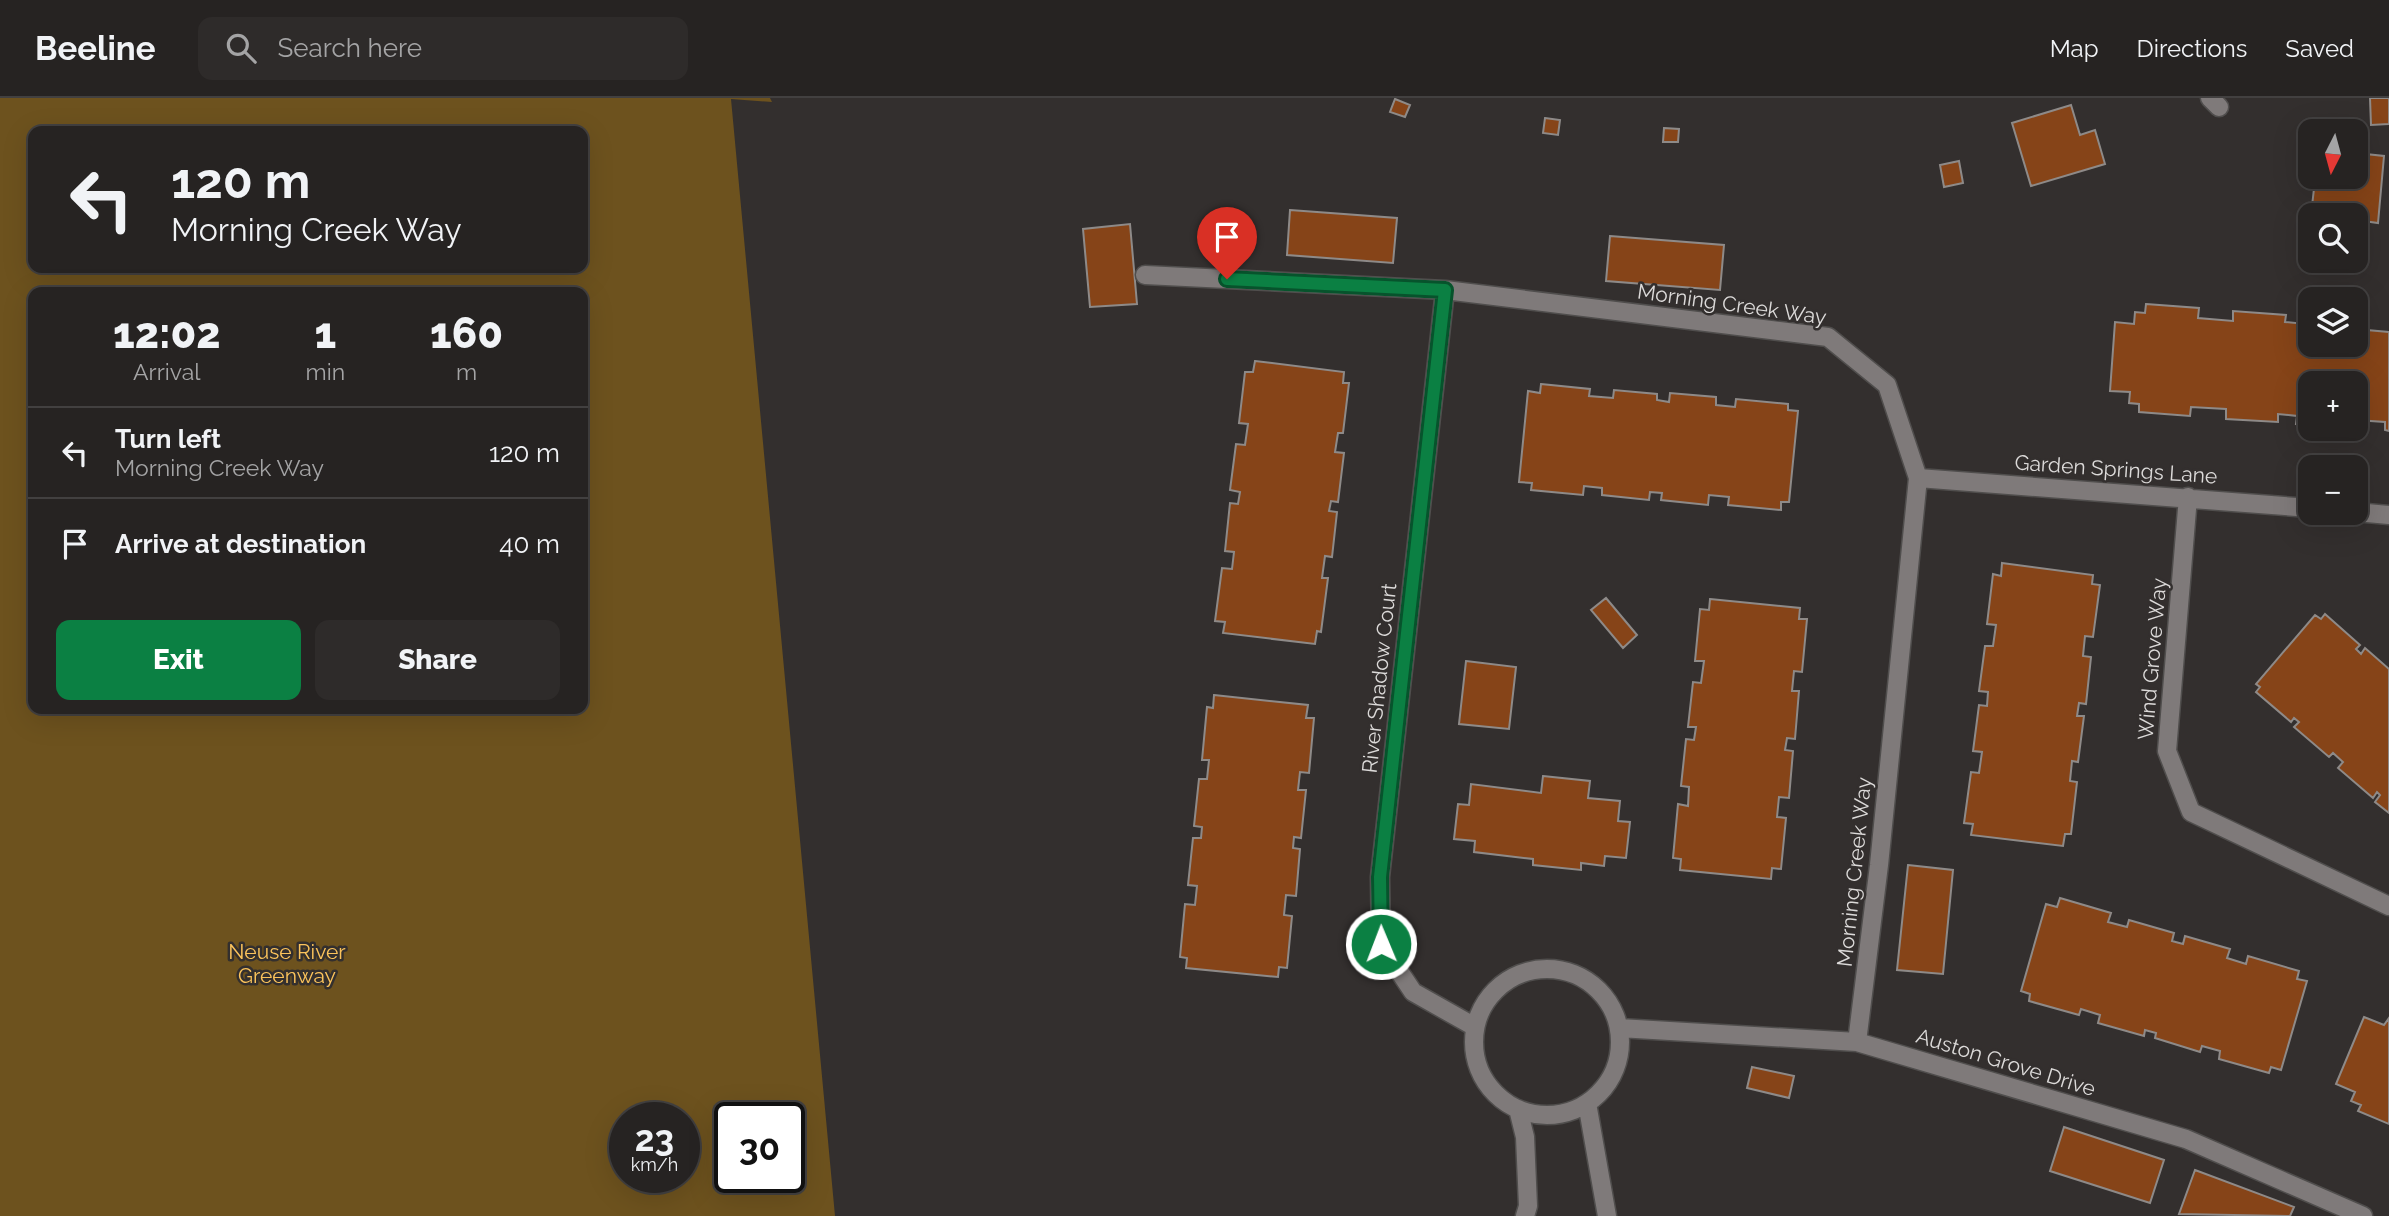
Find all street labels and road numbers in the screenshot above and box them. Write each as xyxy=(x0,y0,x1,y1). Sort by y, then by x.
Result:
street label: Morning Creek Way xyxy=(1636,278,1828,330)
street label: Garden Springs Lane xyxy=(2014,449,2218,489)
street label: Wind Grove Way xyxy=(2132,577,2172,741)
street label: River Shadow Court xyxy=(1357,582,1401,774)
street label: Morning Creek Way xyxy=(1832,776,1876,968)
street label: Auston Grove Drive xyxy=(1913,1023,2099,1101)

